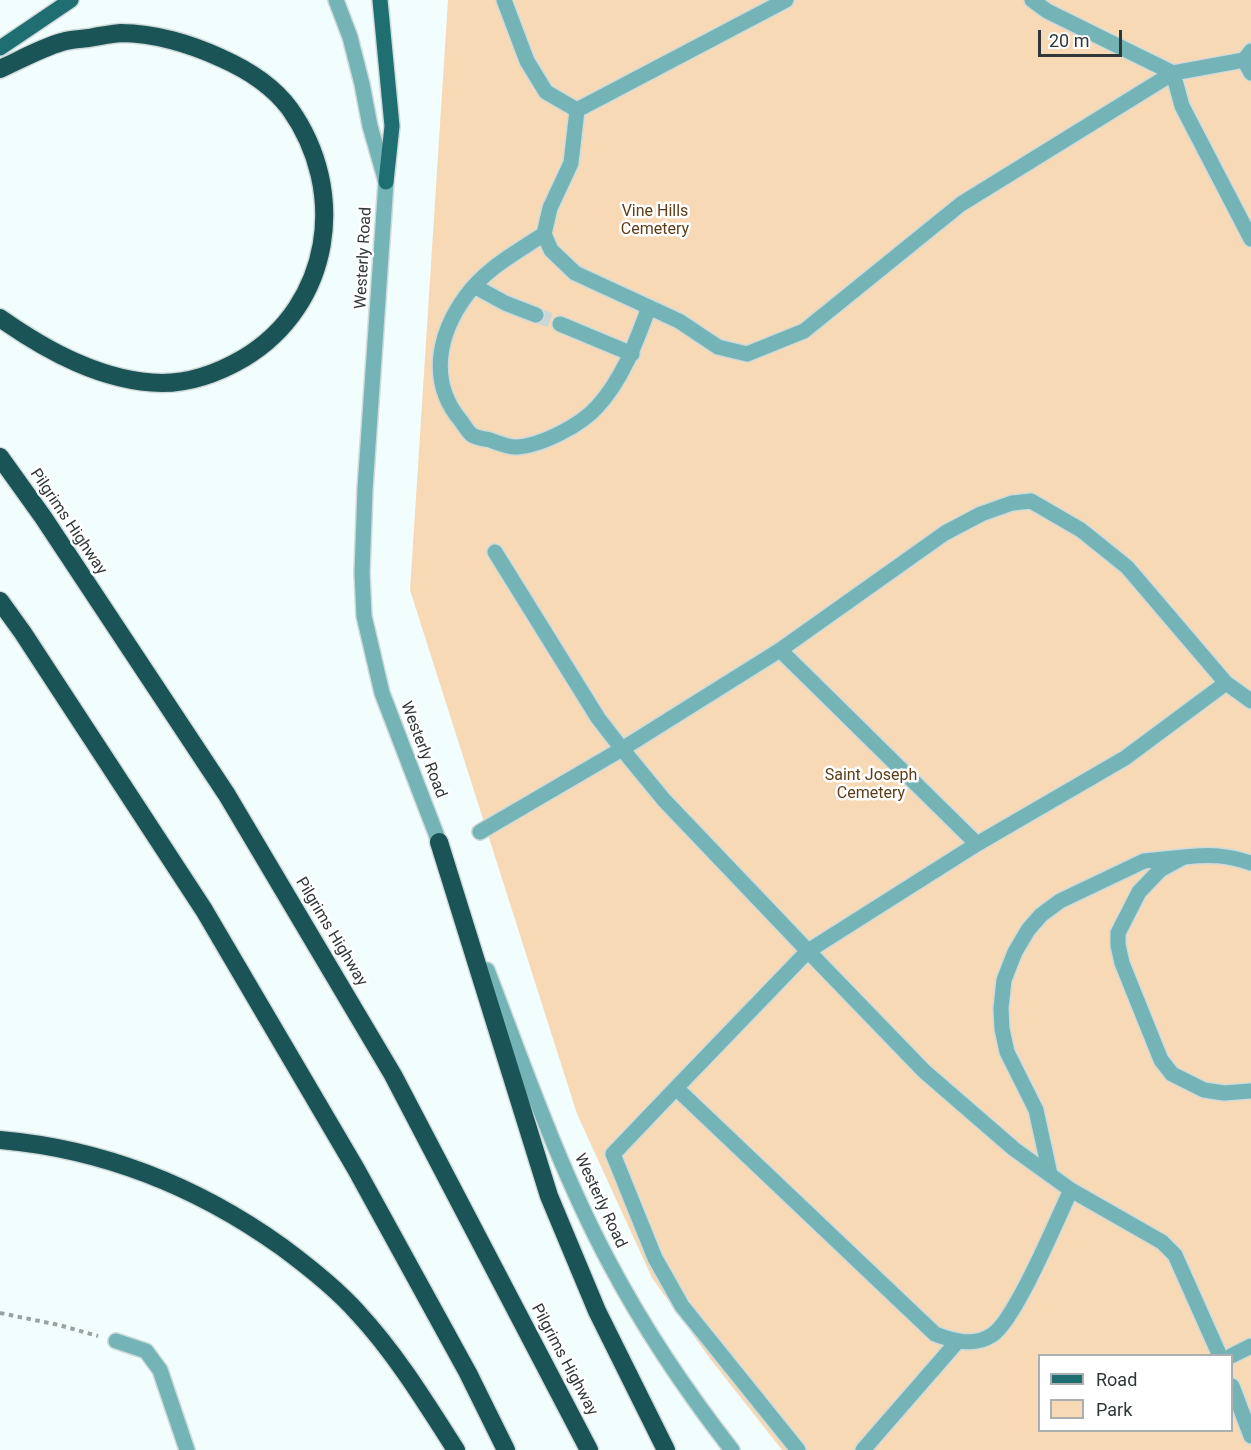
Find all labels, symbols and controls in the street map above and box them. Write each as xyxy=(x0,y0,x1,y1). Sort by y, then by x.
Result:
scale bar xyxy=(1041,18,1125,56)
text: 20 m xyxy=(1049,30,1089,51)
park label: Vine Hills Cemetery xyxy=(621,202,689,240)
street label: Westerly Road xyxy=(352,207,376,309)
street label: Pilgrims Highway xyxy=(25,465,111,579)
street label: Westerly Road xyxy=(396,699,450,801)
park label: Saint Joseph Cemetery xyxy=(825,766,917,804)
street label: Pilgrims Highway xyxy=(291,874,371,990)
street label: Westerly Road xyxy=(570,1151,630,1251)
street label: Pilgrims Highway xyxy=(526,1301,602,1419)
legend xyxy=(1038,1354,1233,1432)
text: Road xyxy=(1096,1369,1137,1390)
text: Park xyxy=(1096,1399,1132,1420)

